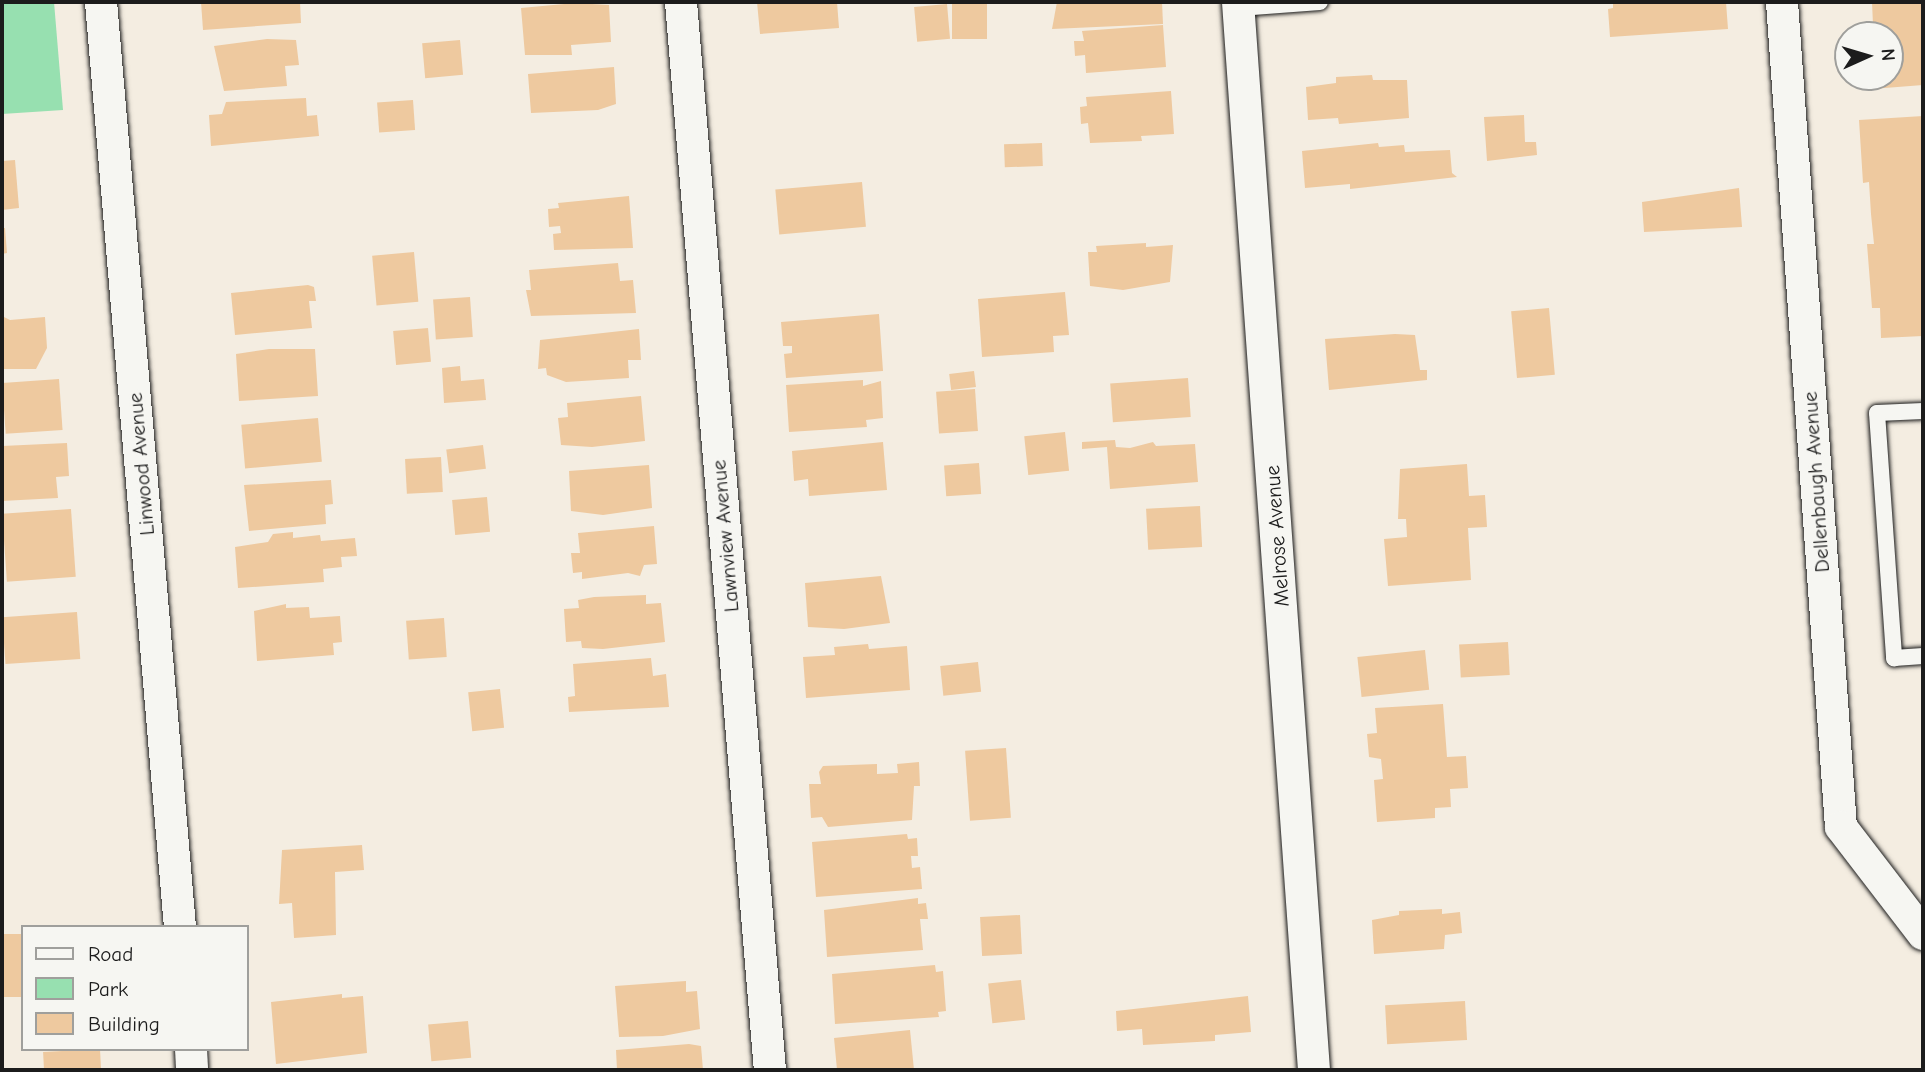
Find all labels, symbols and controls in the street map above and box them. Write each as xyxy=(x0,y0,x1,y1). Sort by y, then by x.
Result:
north arrow xyxy=(1834,21,1904,91)
text: N xyxy=(1877,48,1899,62)
street label: Linwood Avenue xyxy=(122,391,160,537)
street label: Dellenbaugh Avenue xyxy=(1797,391,1835,573)
street label: Lawnview Avenue xyxy=(706,459,744,613)
street label: Melrose Avenue xyxy=(1259,464,1295,608)
legend xyxy=(21,925,248,1051)
text: Road xyxy=(88,942,133,966)
text: Park xyxy=(88,977,128,1001)
text: Building xyxy=(88,1012,160,1036)

